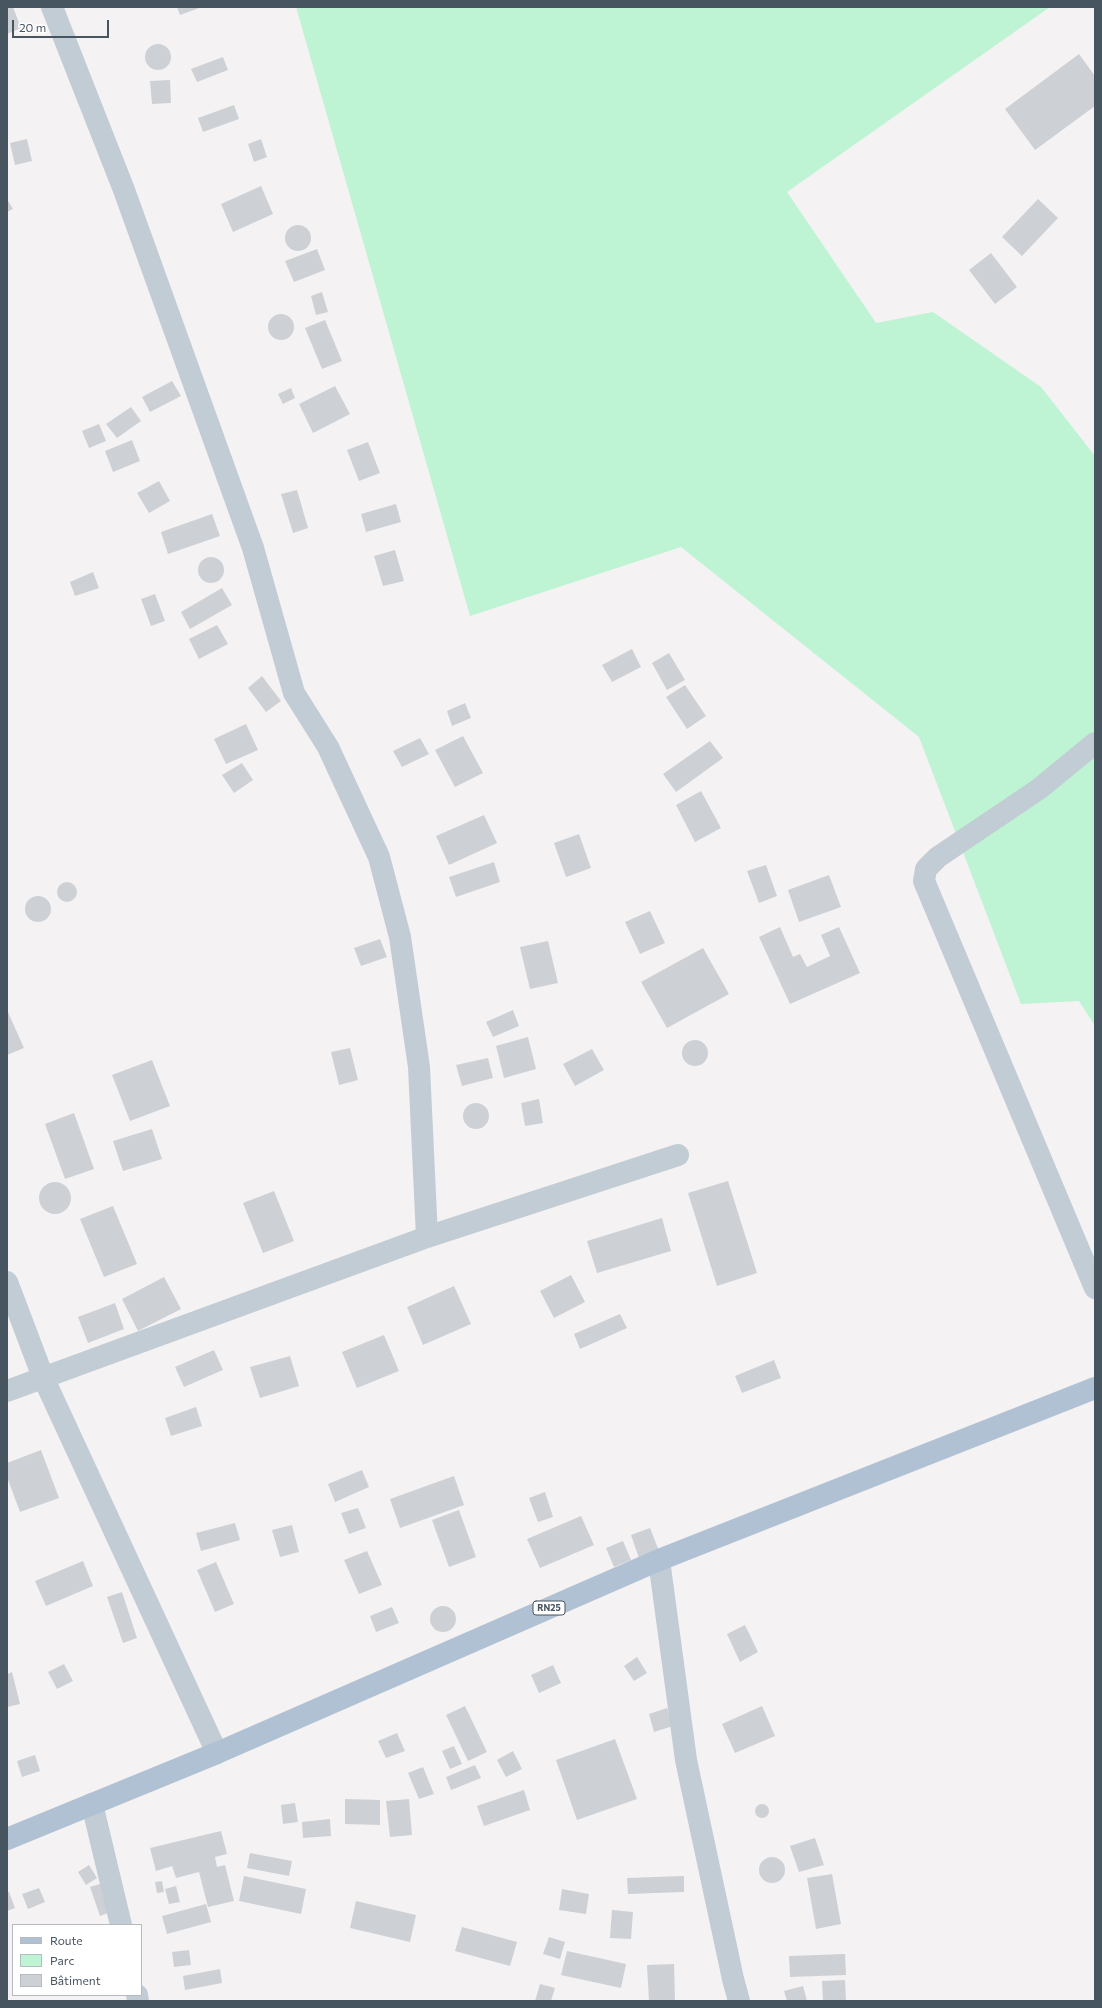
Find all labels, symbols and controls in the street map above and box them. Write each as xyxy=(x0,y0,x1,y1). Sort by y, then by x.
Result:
scale bar xyxy=(14,12,111,38)
text: 20 m xyxy=(19,20,46,34)
road number: RN25 xyxy=(533,1601,565,1615)
legend xyxy=(12,1924,142,1996)
text: Route xyxy=(50,1933,83,1947)
text: Parc xyxy=(50,1953,74,1967)
text: Bâtiment xyxy=(50,1973,101,1987)

